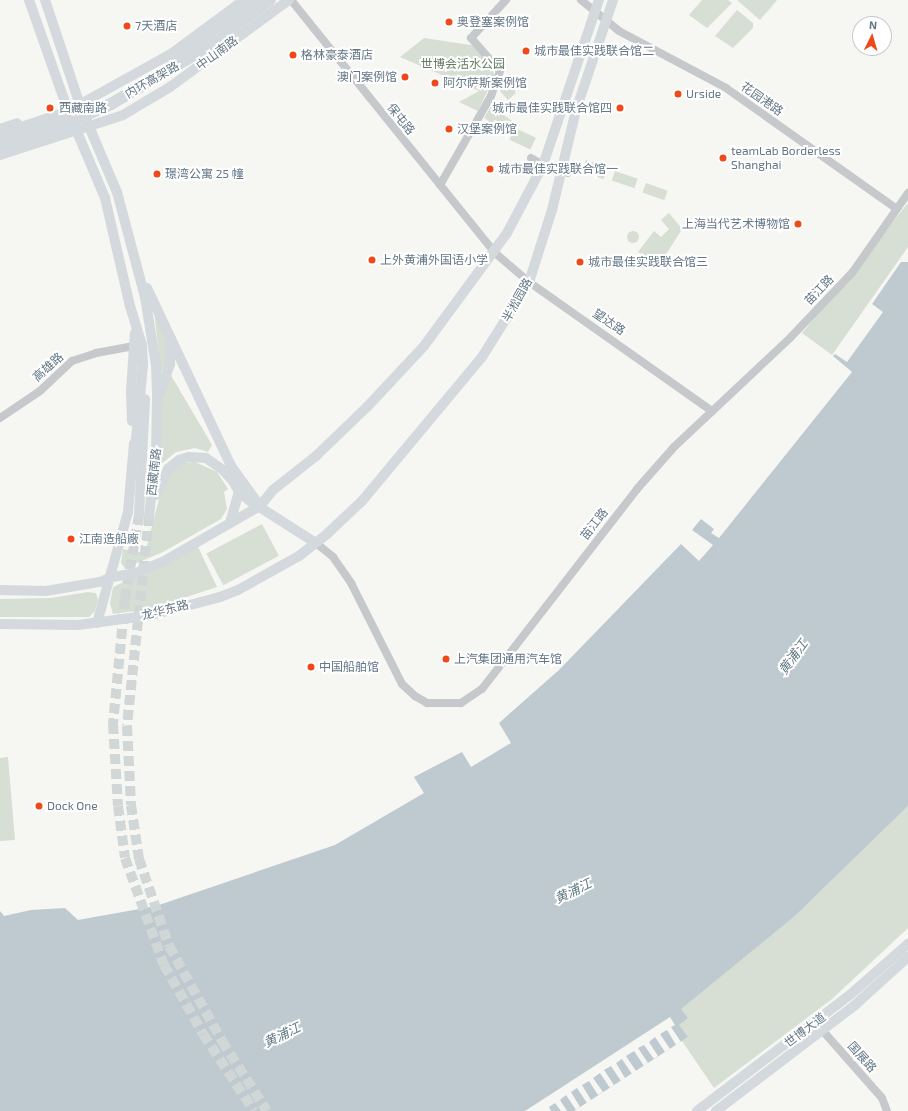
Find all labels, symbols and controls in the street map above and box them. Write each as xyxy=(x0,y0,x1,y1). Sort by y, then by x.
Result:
place label: 奥登塞案例馆 xyxy=(457,15,529,29)
north arrow xyxy=(852,16,892,56)
marker: 奥登塞案例馆 xyxy=(444,17,454,27)
text: N xyxy=(868,18,878,31)
place label: 7天酒店 xyxy=(135,19,177,33)
marker: 7天酒店 xyxy=(122,21,132,31)
street label: 中山南路 xyxy=(193,33,241,73)
place label: 城市最佳实践联合馆二 xyxy=(534,44,654,58)
marker: 城市最佳实践联合馆二 xyxy=(521,46,531,56)
place label: 格林豪泰酒店 xyxy=(301,48,373,62)
marker: 格林豪泰酒店 xyxy=(288,50,298,60)
park label: 世博会活水公园 xyxy=(421,57,505,71)
street label: 内环高架路 xyxy=(122,59,182,101)
place label: 澳门案例馆 xyxy=(337,70,397,84)
marker: 澳门案例馆 xyxy=(400,72,410,82)
place label: 阿尔萨斯案例馆 xyxy=(443,76,527,90)
marker: 阿尔萨斯案例馆 xyxy=(430,78,440,88)
street label: 花园港路 xyxy=(738,79,786,119)
place label: Urside xyxy=(686,87,721,101)
marker: Urside xyxy=(673,89,683,99)
street label: 保屯路 xyxy=(384,100,418,138)
place label: 西藏南路 xyxy=(59,101,107,115)
place label: 城市最佳实践联合馆四 xyxy=(492,101,612,115)
marker: 西藏南路 xyxy=(44,102,56,114)
marker: 城市最佳实践联合馆四 xyxy=(615,103,625,113)
place label: 汉堡案例馆 xyxy=(457,122,517,136)
marker: 汉堡案例馆 xyxy=(444,124,454,134)
place label: teamLab Borderless Shanghai xyxy=(731,144,841,172)
marker: teamLab Borderless Shanghai xyxy=(718,153,728,163)
place label: 城市最佳实践联合馆一 xyxy=(498,162,618,176)
marker: 城市最佳实践联合馆一 xyxy=(485,164,495,174)
place label: 璟湾公寓 25 幢 xyxy=(165,167,244,181)
marker: 璟湾公寓 25 幢 xyxy=(152,169,162,179)
place label: 上海当代艺术博物馆 xyxy=(682,217,790,231)
marker: 上海当代艺术博物馆 xyxy=(793,219,803,229)
place label: 上外黄浦外国语小学 xyxy=(380,253,488,267)
marker: 上外黄浦外国语小学 xyxy=(367,255,377,265)
place label: 城市最佳实践联合馆三 xyxy=(588,255,708,269)
marker: 城市最佳实践联合馆三 xyxy=(575,257,585,267)
street label: 苗江路 xyxy=(801,272,837,308)
street label: 半淞园路 xyxy=(499,276,535,324)
street label: 望达路 xyxy=(590,306,628,338)
street label: 高雄路 xyxy=(30,350,66,384)
street label: 西藏南路 xyxy=(144,447,164,497)
street label: 苗江路 xyxy=(577,505,611,543)
place label: 江南造船廠 xyxy=(79,532,139,546)
marker: 江南造船廠 xyxy=(66,534,76,544)
street label: 龙华东路 xyxy=(140,597,190,623)
water label: 黄浦江 xyxy=(775,637,811,677)
place label: 上汽集团通用汽车馆 xyxy=(454,652,562,666)
marker: 上汽集团通用汽车馆 xyxy=(441,654,451,664)
place label: 中国船舶馆 xyxy=(319,660,379,674)
marker: 中国船舶馆 xyxy=(306,662,316,672)
place label: Dock One xyxy=(47,799,98,813)
marker: Dock One xyxy=(34,801,44,811)
water label: 黄浦江 xyxy=(552,875,594,907)
street label: 世博大道 xyxy=(781,1010,829,1050)
water label: 黄浦江 xyxy=(261,1019,303,1051)
street label: 国展路 xyxy=(845,1039,879,1075)

